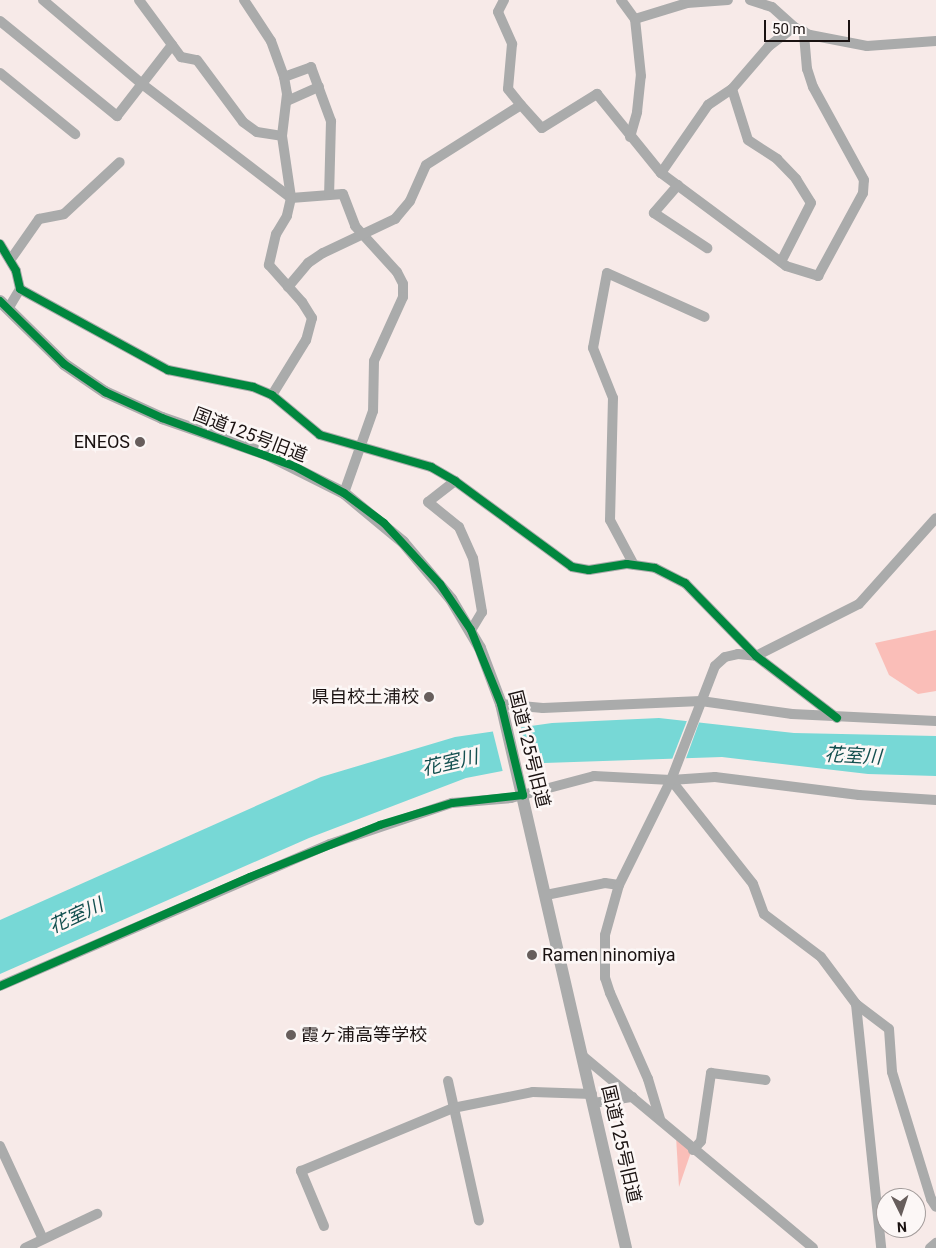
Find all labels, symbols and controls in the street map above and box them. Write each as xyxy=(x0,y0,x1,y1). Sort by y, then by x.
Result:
scale bar xyxy=(766,10,852,42)
text: 50 m xyxy=(772,20,806,38)
street label: 国道125号旧道 xyxy=(190,403,310,467)
place label: ENEOS xyxy=(74,431,130,453)
marker: ENEOS xyxy=(134,436,146,448)
place label: 県自校土浦校 xyxy=(311,686,419,708)
street label: 国道125号旧道 xyxy=(504,688,554,810)
marker: 県自校土浦校 xyxy=(423,691,435,703)
water label: 花室川 xyxy=(824,743,882,769)
water label: 花室川 xyxy=(420,745,480,781)
water label: 花室川 xyxy=(45,894,107,938)
place label: Ramen ninomiya xyxy=(542,944,675,966)
marker: Ramen ninomiya xyxy=(526,949,538,961)
place label: 霞ヶ浦高等学校 xyxy=(301,1024,427,1046)
marker: 霞ヶ浦高等学校 xyxy=(285,1029,297,1041)
street label: 国道125号旧道 xyxy=(597,1083,645,1205)
north arrow xyxy=(876,1188,926,1238)
text: N xyxy=(896,1219,907,1235)

